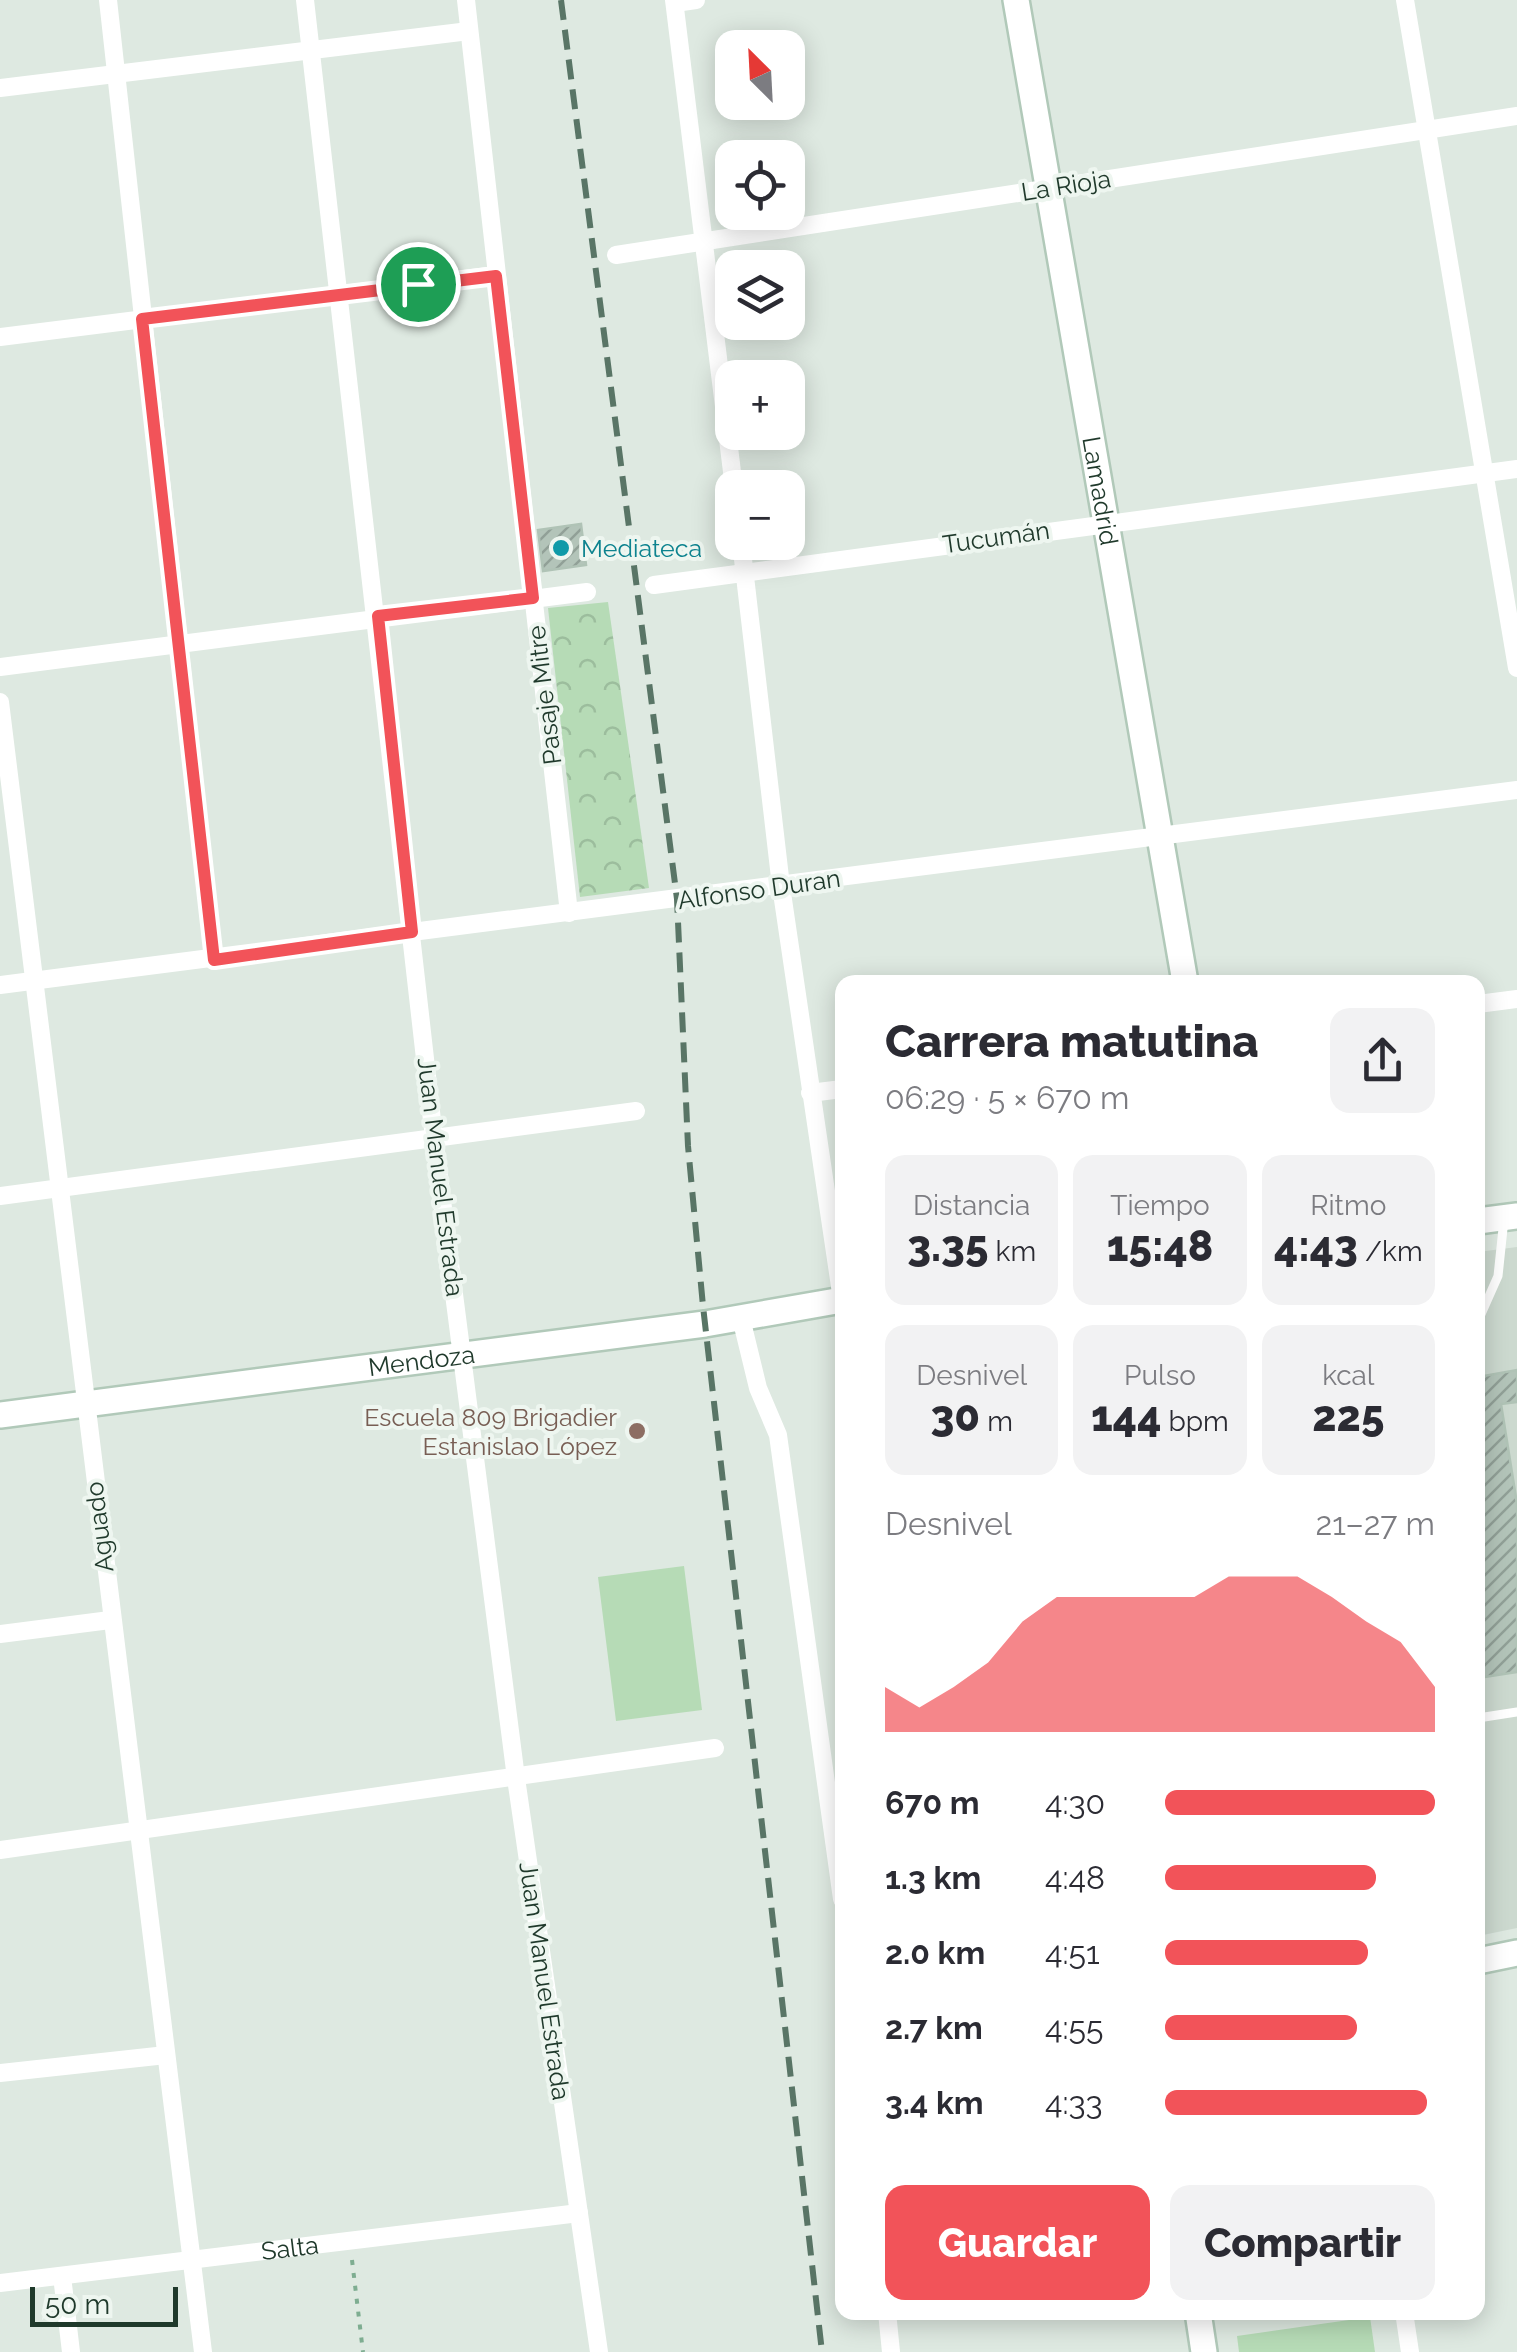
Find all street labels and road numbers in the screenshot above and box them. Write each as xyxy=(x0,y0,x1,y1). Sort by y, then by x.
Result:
street label: La Rioja xyxy=(1019,163,1113,207)
street label: Lamadrid xyxy=(1076,434,1125,548)
street label: Tucumán xyxy=(941,515,1051,559)
street label: Pasaje Mitre xyxy=(521,624,567,766)
street label: Alfonso Duran xyxy=(676,863,842,915)
street label: Juan Manuel Estrada xyxy=(411,1056,471,1298)
street label: Mendoza xyxy=(366,1339,477,1382)
street label: Aguado xyxy=(79,1480,119,1574)
street label: Juan Manuel Estrada xyxy=(513,1860,577,2102)
street label: Salta xyxy=(259,2230,320,2266)

